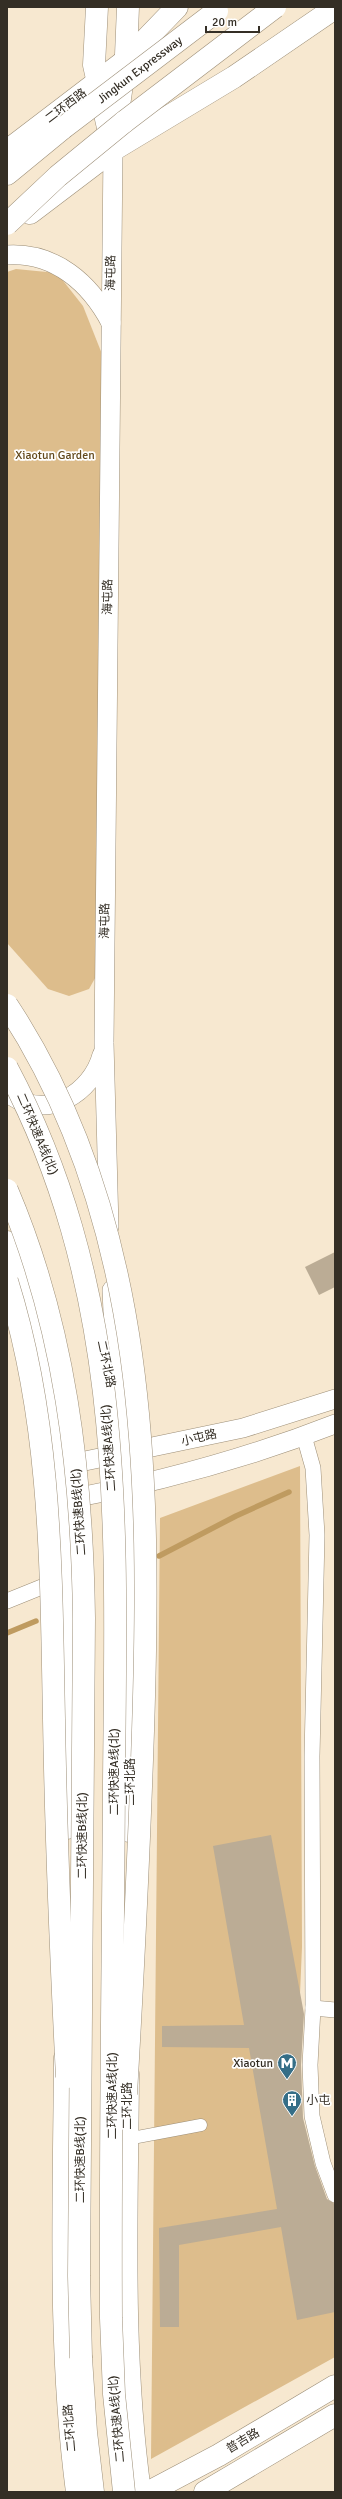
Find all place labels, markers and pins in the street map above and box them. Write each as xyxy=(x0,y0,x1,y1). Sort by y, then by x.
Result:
metro station icon: Xiaotun xyxy=(276,2052,298,2080)
place label: Xiaotun xyxy=(233,2056,273,2071)
building icon: 小屯 xyxy=(281,2089,303,2117)
place label: 小屯 xyxy=(306,2093,330,2108)

